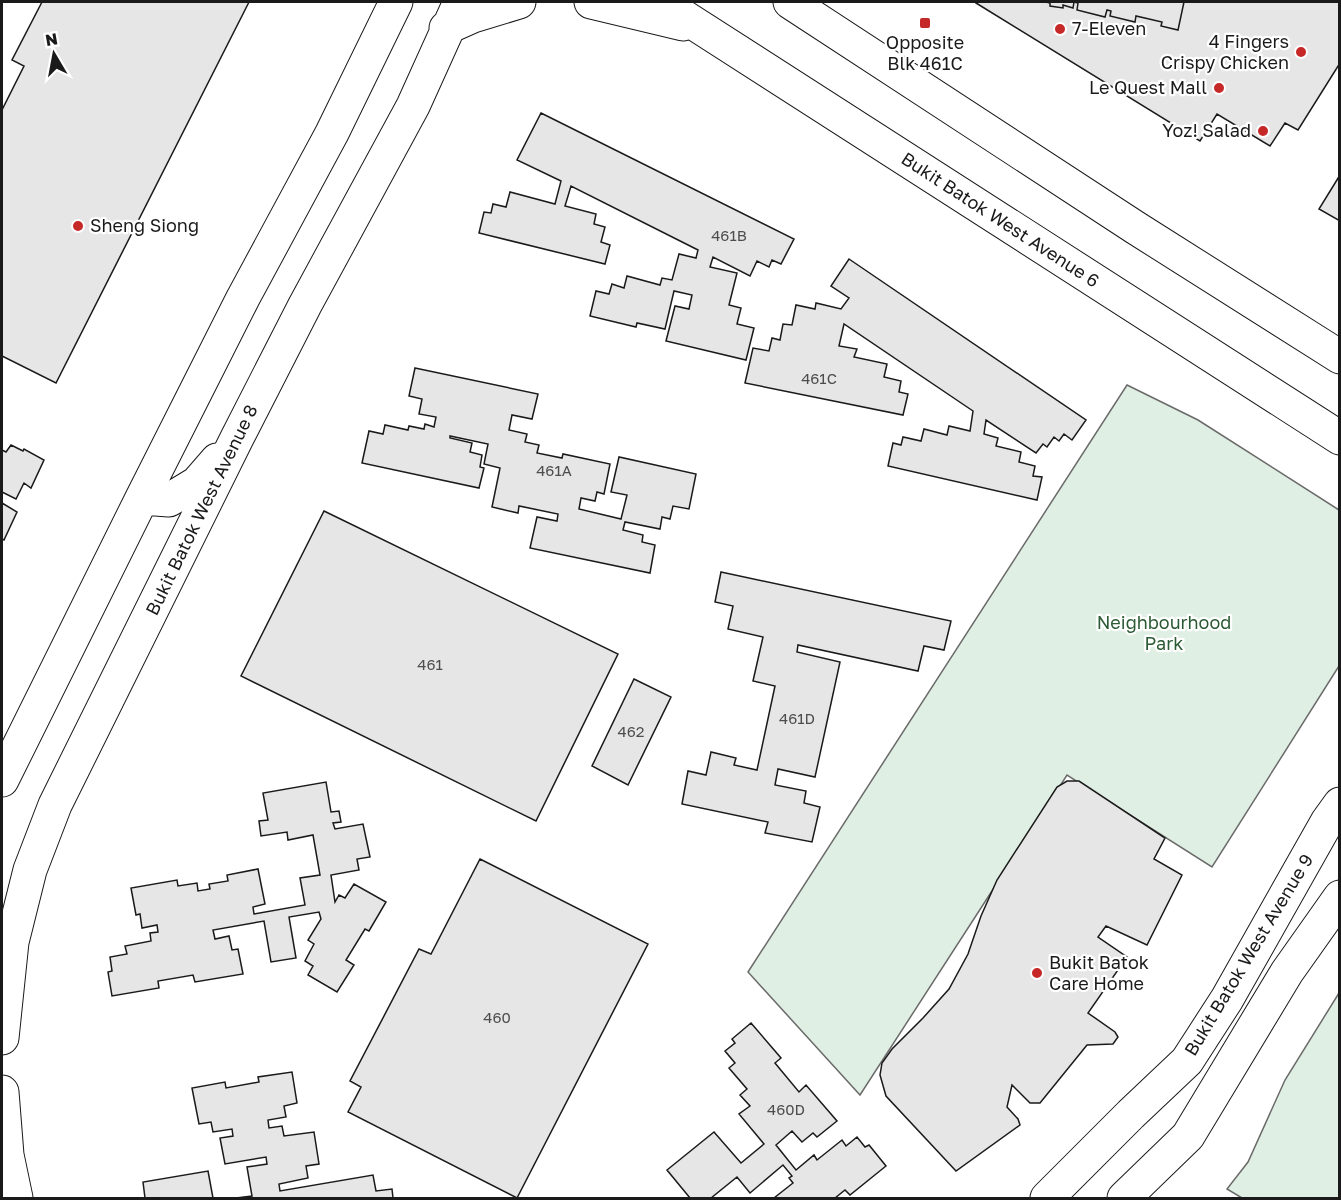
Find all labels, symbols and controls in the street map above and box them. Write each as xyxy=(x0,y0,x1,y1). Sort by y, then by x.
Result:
marker: Opposite Blk 461C xyxy=(918,16,932,30)
place label: 7-Eleven xyxy=(1072,17,1146,39)
marker: 7-Eleven xyxy=(1053,22,1067,36)
north arrow xyxy=(24,24,84,84)
text: N xyxy=(44,28,59,50)
place label: 4 Fingers Crispy Chicken xyxy=(1161,30,1289,73)
place label: Opposite Blk 461C xyxy=(886,31,964,74)
marker: 4 Fingers Crispy Chicken xyxy=(1294,45,1308,59)
place label: Le Quest Mall xyxy=(1089,76,1207,98)
marker: Le Quest Mall xyxy=(1212,81,1226,95)
place label: Yoz! Salad xyxy=(1162,119,1251,141)
marker: Yoz! Salad xyxy=(1256,124,1270,138)
street label: Bukit Batok West Avenue 6 xyxy=(897,147,1104,291)
place label: Sheng Siong xyxy=(90,214,199,236)
marker: Sheng Siong xyxy=(71,219,85,233)
house number: 461B xyxy=(711,226,747,244)
house number: 461C xyxy=(801,369,837,387)
street label: Bukit Batok West Avenue 8 xyxy=(140,401,262,618)
house number: 461A xyxy=(536,461,572,479)
park label: Neighbourhood Park xyxy=(1097,611,1231,654)
house number: 461 xyxy=(417,655,443,673)
house number: 461D xyxy=(779,709,815,727)
house number: 462 xyxy=(618,722,644,740)
street label: Bukit Batok West Avenue 9 xyxy=(1179,850,1317,1059)
place label: Bukit Batok Care Home xyxy=(1049,951,1149,994)
marker: Bukit Batok Care Home xyxy=(1030,966,1044,980)
house number: 460 xyxy=(483,1008,511,1026)
house number: 460D xyxy=(767,1100,805,1118)

